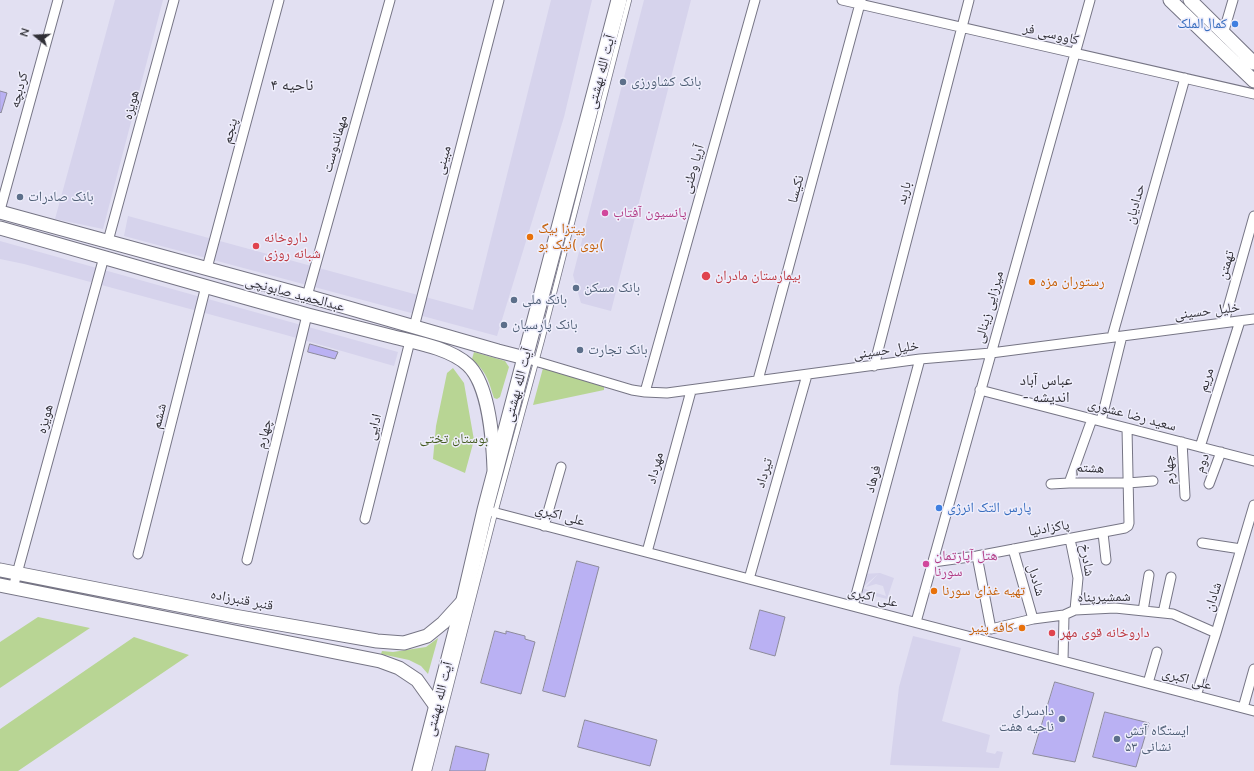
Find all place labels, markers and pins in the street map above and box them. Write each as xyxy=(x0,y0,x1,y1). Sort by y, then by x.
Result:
place label: کمال‌الملک xyxy=(1177,16,1227,32)
marker: کمال‌الملک xyxy=(1230,19,1240,29)
place label: بانک کشاورزی xyxy=(631,74,701,90)
marker: بانک کشاورزی xyxy=(618,77,628,87)
place label: بانک صادرات xyxy=(28,189,94,205)
marker: بانک صادرات xyxy=(15,192,25,202)
place label: پانسیون آفتاب xyxy=(613,205,687,221)
marker: پانسیون آفتاب xyxy=(600,208,610,218)
place label: پیتزا بیگ بوی )نیک بو( xyxy=(538,221,603,254)
place label: داروخانه شبانه روزی xyxy=(264,230,321,262)
marker: پیتزا بیگ بوی )نیک بو( xyxy=(525,232,535,242)
marker: داروخانه شبانه روزی xyxy=(251,241,261,251)
place label: بیمارستان مادران xyxy=(715,268,801,284)
marker: بیمارستان مادران xyxy=(700,270,712,282)
place label: رستوران مزه xyxy=(1040,274,1105,290)
marker: رستوران مزه xyxy=(1027,277,1037,287)
place label: بانک مسکن xyxy=(584,280,640,296)
marker: بانک مسکن xyxy=(571,283,581,293)
place label: بانک ملی xyxy=(522,292,567,308)
marker: بانک ملی xyxy=(509,295,519,305)
place label: بانک پارسیان xyxy=(512,317,578,333)
marker: بانک پارسیان xyxy=(499,320,509,330)
place label: بانک تجارت xyxy=(588,342,648,358)
marker: بانک تجارت xyxy=(575,345,585,355)
place label: پارس التک انرژی xyxy=(947,500,1031,516)
marker: پارس التک انرژی xyxy=(934,503,944,513)
place label: هتل آپارتمان سورنا xyxy=(934,548,997,580)
marker: هتل آپارتمان سورنا xyxy=(921,559,931,569)
place label: تهیه غذای سورنا xyxy=(942,583,1025,599)
marker: تهیه غذای سورنا xyxy=(929,586,939,596)
place label: کافه پنیر xyxy=(969,620,1014,636)
marker: کافه پنیر xyxy=(1017,623,1027,633)
place label: داروخانه قوی مهر xyxy=(1060,625,1149,641)
marker: داروخانه قوی مهر xyxy=(1047,628,1057,638)
place label: دادسرای ناحیه هفت xyxy=(999,703,1054,736)
marker: دادسرای ناحیه هفت xyxy=(1057,714,1067,724)
place label: ایستگاه آتش نشانی ۵۳ xyxy=(1125,723,1189,756)
marker: ایستگاه آتش نشانی ۵۳ xyxy=(1112,734,1122,744)

